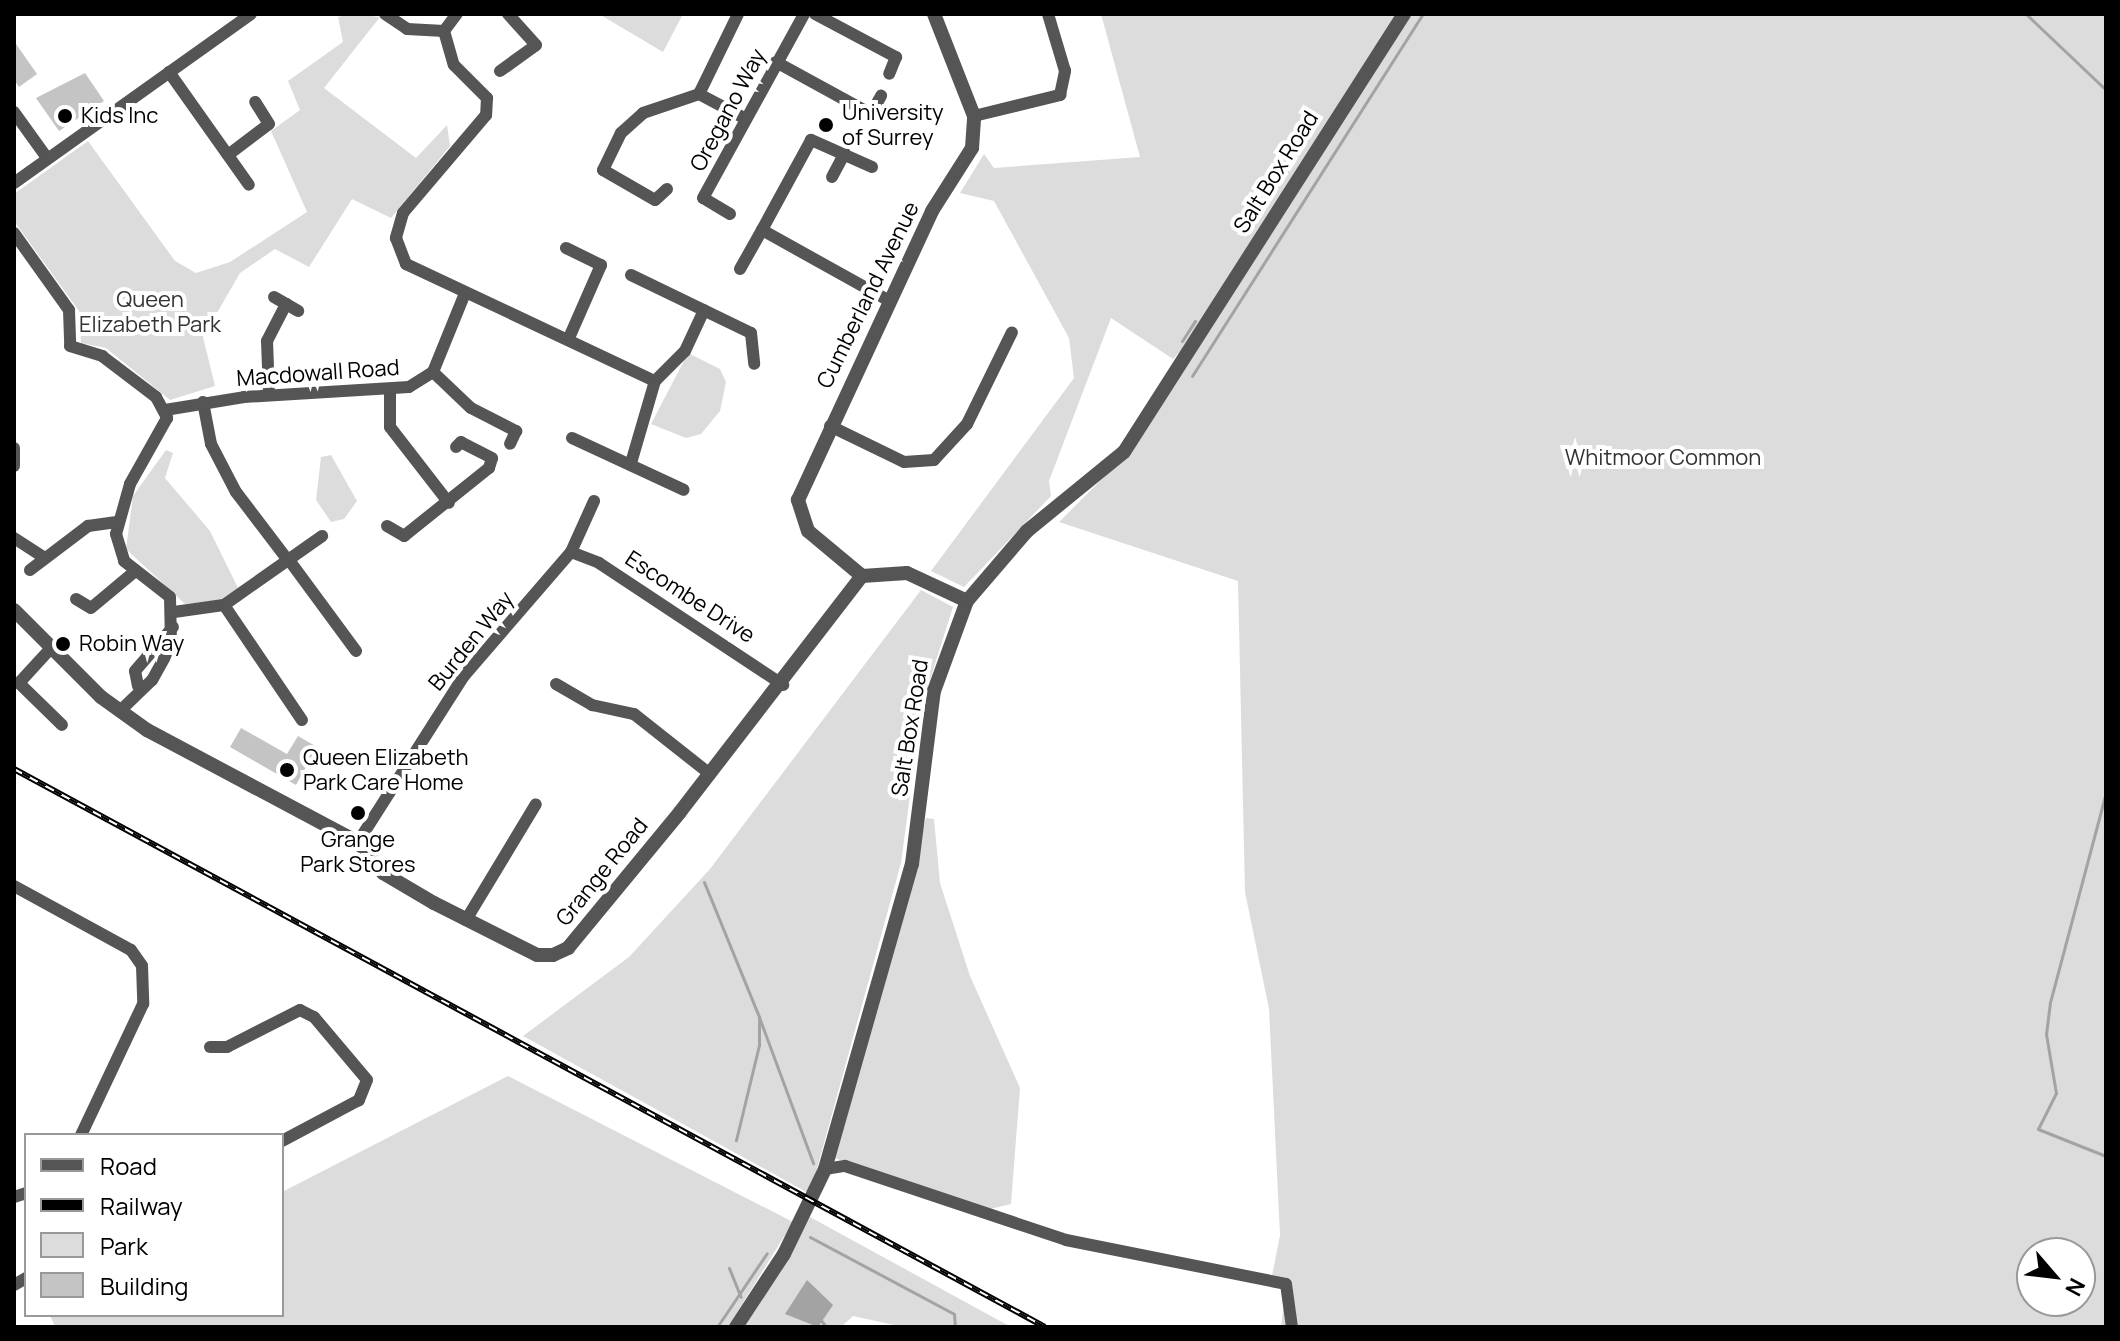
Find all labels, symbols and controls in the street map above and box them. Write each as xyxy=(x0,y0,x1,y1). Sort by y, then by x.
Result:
street label: Oregano Way xyxy=(685,44,771,176)
place label: University of Surrey xyxy=(842,99,944,150)
place label: Kids Inc xyxy=(81,103,158,129)
street label: Salt Box Road xyxy=(1228,106,1324,238)
marker: Kids Inc xyxy=(56,107,74,125)
marker: University of Surrey xyxy=(817,116,835,134)
street label: Cumberland Avenue xyxy=(811,197,925,393)
park label: Queen Elizabeth Park xyxy=(79,286,221,338)
street label: Macdowall Road xyxy=(236,354,400,392)
park label: Whitmoor Common xyxy=(1565,445,1761,471)
street label: Escombe Drive xyxy=(620,545,760,649)
street label: Burden Way xyxy=(423,586,519,696)
place label: Robin Way xyxy=(79,631,184,657)
marker: Robin Way xyxy=(54,635,72,653)
street label: Salt Box Road xyxy=(886,658,934,798)
place label: Queen Elizabeth Park Care Home xyxy=(303,744,469,796)
marker: Queen Elizabeth Park Care Home xyxy=(278,761,296,779)
marker: Grange Park Stores xyxy=(349,804,367,822)
street label: Grange Road xyxy=(551,813,653,931)
place label: Grange Park Stores xyxy=(300,826,416,878)
legend xyxy=(24,1133,284,1317)
text: Road xyxy=(100,1149,157,1182)
text: Railway xyxy=(100,1189,183,1222)
text: Park xyxy=(100,1229,148,1262)
north arrow xyxy=(2016,1237,2096,1317)
text: Building xyxy=(100,1269,188,1302)
text: N xyxy=(2058,1273,2092,1301)

